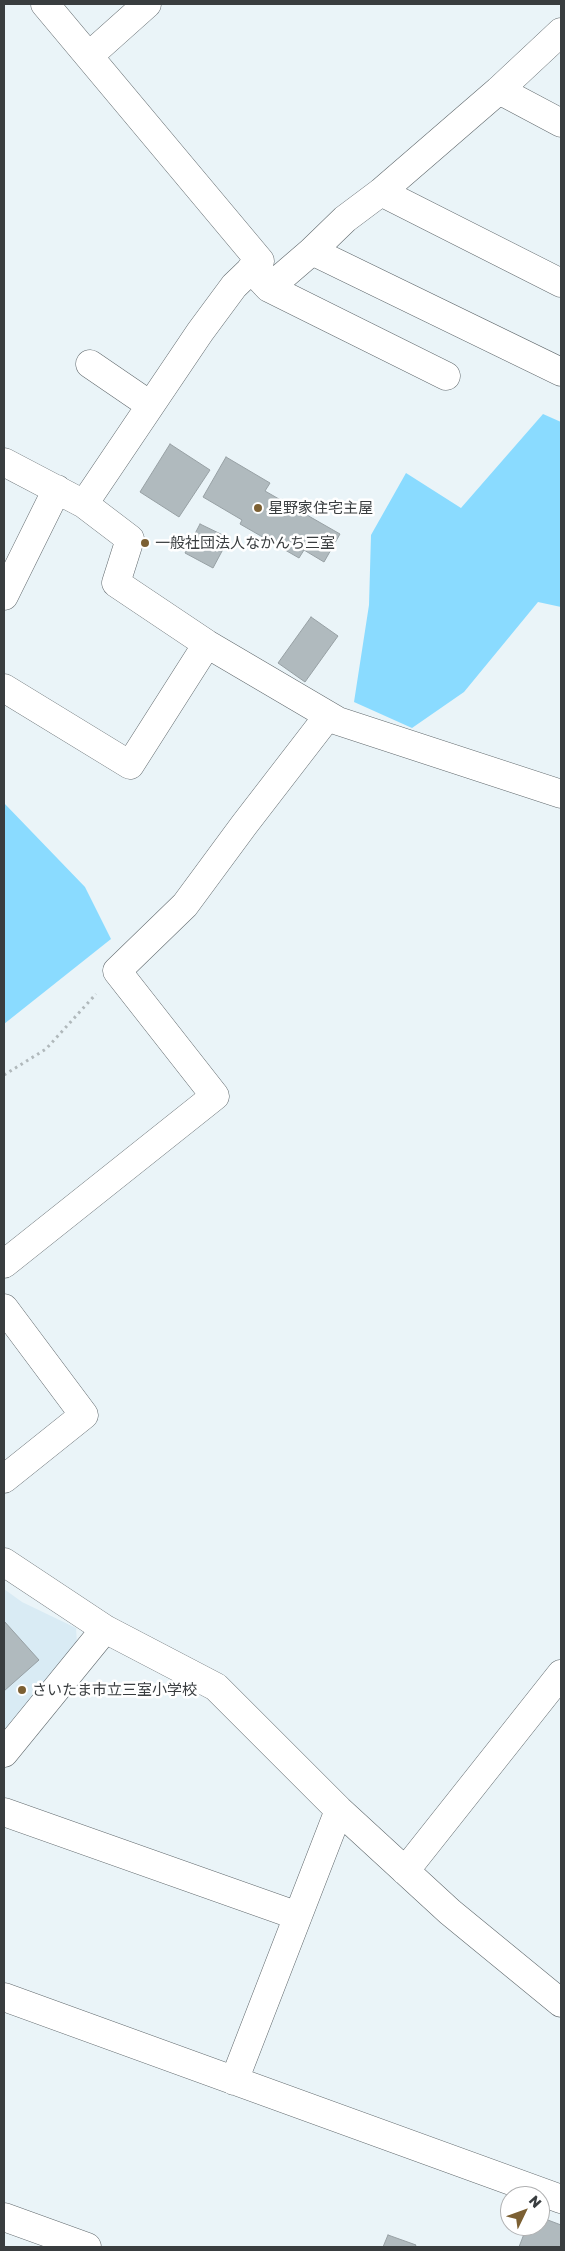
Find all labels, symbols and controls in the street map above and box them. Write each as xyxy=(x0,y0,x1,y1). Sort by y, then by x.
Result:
place label: 星野家住宅主屋 xyxy=(268,499,373,517)
marker: 星野家住宅主屋 xyxy=(252,502,264,514)
place label: 一般社団法人なかんち三室 xyxy=(155,534,335,552)
marker: 一般社団法人なかんち三室 xyxy=(139,537,151,549)
place label: さいたま市立三室小学校 xyxy=(32,1681,197,1699)
marker: さいたま市立三室小学校 xyxy=(16,1684,28,1696)
north arrow xyxy=(500,2186,550,2236)
text: N xyxy=(526,2192,546,2211)

